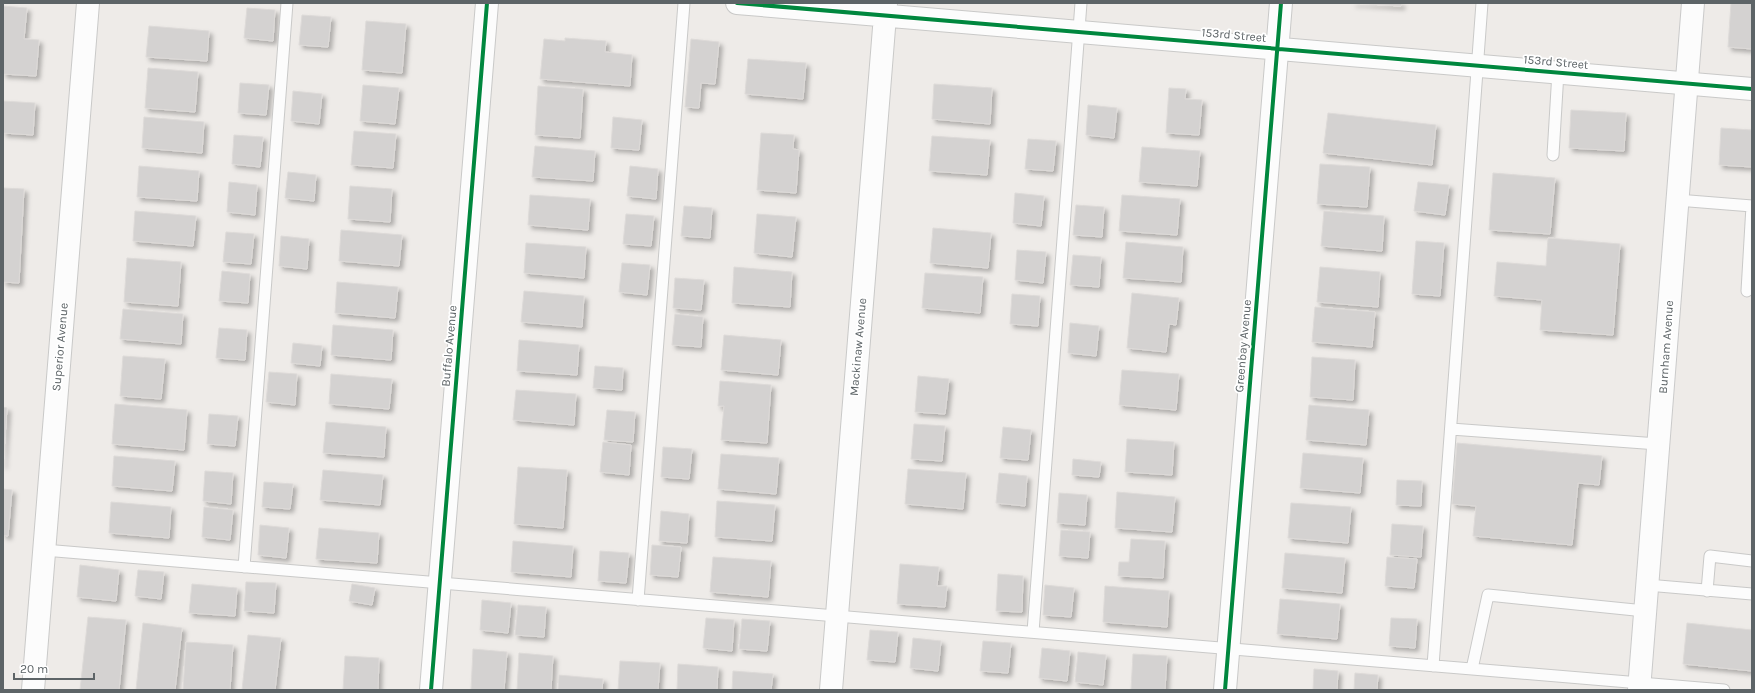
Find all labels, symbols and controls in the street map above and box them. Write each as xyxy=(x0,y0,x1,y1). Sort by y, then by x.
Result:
street label: 153rd Street xyxy=(1201,25,1267,45)
street label: 153rd Street xyxy=(1523,52,1589,72)
street label: Mackinaw Avenue xyxy=(847,297,869,397)
street label: Greenbay Avenue xyxy=(1232,299,1254,393)
street label: Burnham Avenue xyxy=(1656,300,1676,394)
street label: Superior Avenue xyxy=(49,302,71,392)
street label: Buffalo Avenue xyxy=(438,305,460,387)
scale bar xyxy=(14,655,94,681)
text: 20 m xyxy=(20,662,48,676)

